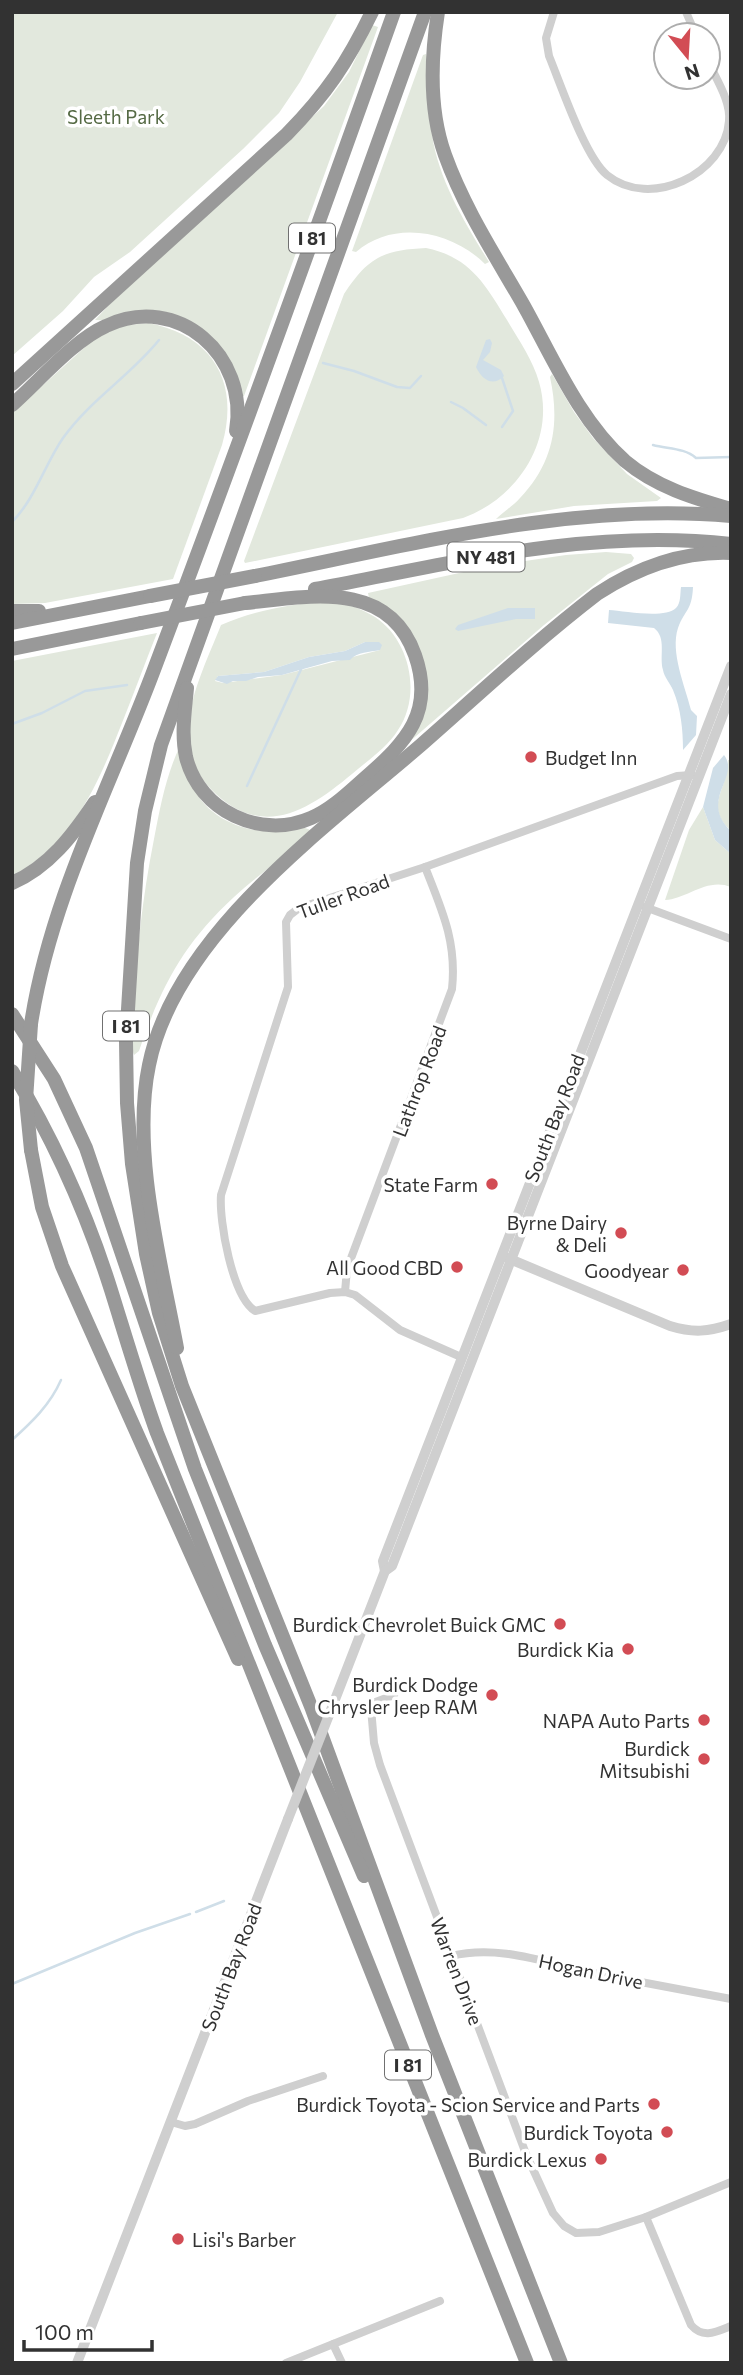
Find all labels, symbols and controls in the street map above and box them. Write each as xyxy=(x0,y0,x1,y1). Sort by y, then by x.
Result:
north arrow xyxy=(652,21,722,91)
text: N xyxy=(682,60,703,86)
park label: Sleeth Park xyxy=(67,105,165,128)
road number: I 81 xyxy=(289,224,335,252)
road number: NY 481 xyxy=(448,542,524,572)
place label: Budget Inn xyxy=(545,746,637,769)
marker: Budget Inn xyxy=(523,749,539,765)
street label: Tuller Road xyxy=(294,869,392,923)
road number: I 81 xyxy=(103,1012,149,1041)
street label: Lathrop Road xyxy=(387,1022,451,1140)
street label: South Bay Road xyxy=(519,1051,589,1185)
place label: State Farm xyxy=(383,1173,478,1196)
marker: State Farm xyxy=(484,1176,500,1192)
place label: Byrne Dairy & Deli xyxy=(507,1211,607,1256)
marker: Byrne Dairy & Deli xyxy=(613,1225,629,1241)
place label: All Good CBD xyxy=(326,1256,443,1279)
marker: All Good CBD xyxy=(449,1259,465,1275)
place label: Goodyear xyxy=(584,1259,669,1282)
marker: Goodyear xyxy=(675,1262,691,1278)
place label: Burdick Chevrolet Buick GMC xyxy=(293,1613,546,1636)
marker: Burdick Chevrolet Buick GMC xyxy=(552,1616,568,1632)
place label: Burdick Kia xyxy=(517,1638,614,1661)
marker: Burdick Kia xyxy=(620,1641,636,1657)
place label: Burdick Dodge Chrysler Jeep RAM xyxy=(318,1673,478,1718)
marker: Burdick Dodge Chrysler Jeep RAM xyxy=(484,1687,500,1703)
place label: NAPA Auto Parts xyxy=(543,1709,690,1732)
marker: NAPA Auto Parts xyxy=(696,1712,712,1728)
place label: Burdick Mitsubishi xyxy=(599,1737,690,1782)
marker: Burdick Mitsubishi xyxy=(696,1751,712,1767)
street label: South Bay Road xyxy=(196,1900,266,2034)
street label: Warren Drive xyxy=(426,1914,488,2028)
street label: Hogan Drive xyxy=(537,1949,645,1993)
road number: I 81 xyxy=(385,2050,431,2080)
place label: Burdick Toyota - Scion Service and Parts xyxy=(296,2093,640,2116)
marker: Burdick Toyota - Scion Service and Parts xyxy=(646,2096,662,2112)
place label: Burdick Toyota xyxy=(524,2121,653,2144)
marker: Burdick Toyota xyxy=(659,2124,675,2140)
place label: Burdick Lexus xyxy=(467,2148,587,2171)
marker: Burdick Lexus xyxy=(593,2151,609,2167)
place label: Lisi's Barber xyxy=(192,2228,296,2251)
marker: Lisi's Barber xyxy=(170,2231,186,2247)
scale bar xyxy=(24,2308,152,2352)
text: 100 m xyxy=(35,2319,94,2344)

